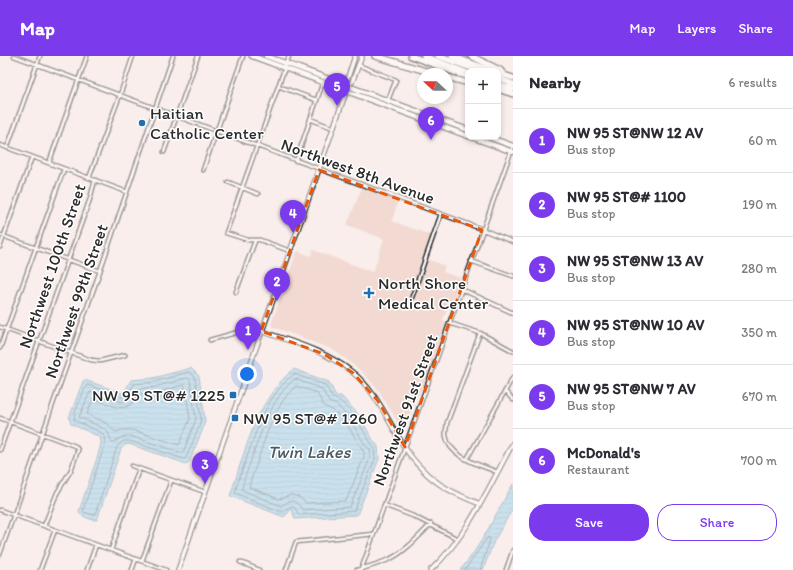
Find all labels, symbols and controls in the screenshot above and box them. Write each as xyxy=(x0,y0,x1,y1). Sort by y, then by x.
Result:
text: Map xyxy=(20,17,55,40)
text: Map xyxy=(630,20,655,37)
text: Layers xyxy=(677,20,716,37)
text: Share xyxy=(738,20,773,37)
north arrow xyxy=(417,68,453,104)
map controls xyxy=(465,68,501,140)
button: + xyxy=(465,68,501,104)
text: Nearby xyxy=(529,72,581,92)
pin: 5 xyxy=(324,73,350,106)
text: 6 results xyxy=(729,75,777,90)
place label: Haitian Catholic Center xyxy=(150,103,264,143)
button: − xyxy=(465,104,501,140)
pin: 6 xyxy=(418,107,444,140)
marker: Haitian Catholic Center xyxy=(137,118,147,128)
text: NW 95 ST@NW 12 AV xyxy=(567,124,703,142)
text: 1 xyxy=(539,133,545,148)
text: 60 m xyxy=(748,133,777,148)
street label: Northwest 8th Avenue xyxy=(278,134,438,208)
text: Bus stop xyxy=(567,142,615,157)
street label: Northwest 100th Street xyxy=(14,180,90,351)
text: NW 95 ST@# 1100 xyxy=(567,188,686,206)
text: 2 xyxy=(539,197,545,212)
text: 190 m xyxy=(742,197,777,212)
pin: 4 xyxy=(280,200,306,233)
text: Bus stop xyxy=(567,206,615,221)
street label: Northwest 99th Street xyxy=(40,221,112,381)
text: NW 95 ST@NW 13 AV xyxy=(567,252,703,270)
text: 3 xyxy=(538,261,546,276)
text: 280 m xyxy=(741,261,777,276)
pin: 2 xyxy=(264,268,290,301)
text: Bus stop xyxy=(567,270,615,285)
place label: North Shore Medical Center xyxy=(378,273,488,313)
marker: North Shore Medical Center xyxy=(363,287,375,299)
text: NW 95 ST@NW 10 AV xyxy=(567,316,704,334)
pin: 1 xyxy=(235,317,261,350)
text: 4 xyxy=(538,325,546,340)
text: 350 m xyxy=(741,325,777,340)
street label: Northwest 91st Street xyxy=(368,331,442,488)
text: Bus stop xyxy=(567,334,615,349)
your location xyxy=(237,364,257,384)
text: NW 95 ST@NW 7 AV xyxy=(567,380,696,398)
place label: NW 95 ST@# 1225 xyxy=(92,385,225,405)
text: 5 xyxy=(539,389,545,404)
text: 670 m xyxy=(742,389,777,404)
marker: NW 95 ST@# 1225 xyxy=(228,390,238,400)
text: Bus stop xyxy=(567,398,615,413)
place label: NW 95 ST@# 1260 xyxy=(243,408,378,428)
marker: NW 95 ST@# 1260 xyxy=(230,413,240,423)
water label: Twin Lakes xyxy=(268,441,351,463)
text: McDonald's xyxy=(567,444,640,462)
pin: 3 xyxy=(192,451,218,484)
text: 6 xyxy=(539,453,545,468)
text: 700 m xyxy=(741,453,777,468)
text: Restaurant xyxy=(567,462,629,477)
button: Save xyxy=(529,504,649,541)
button: Share xyxy=(657,504,777,541)

